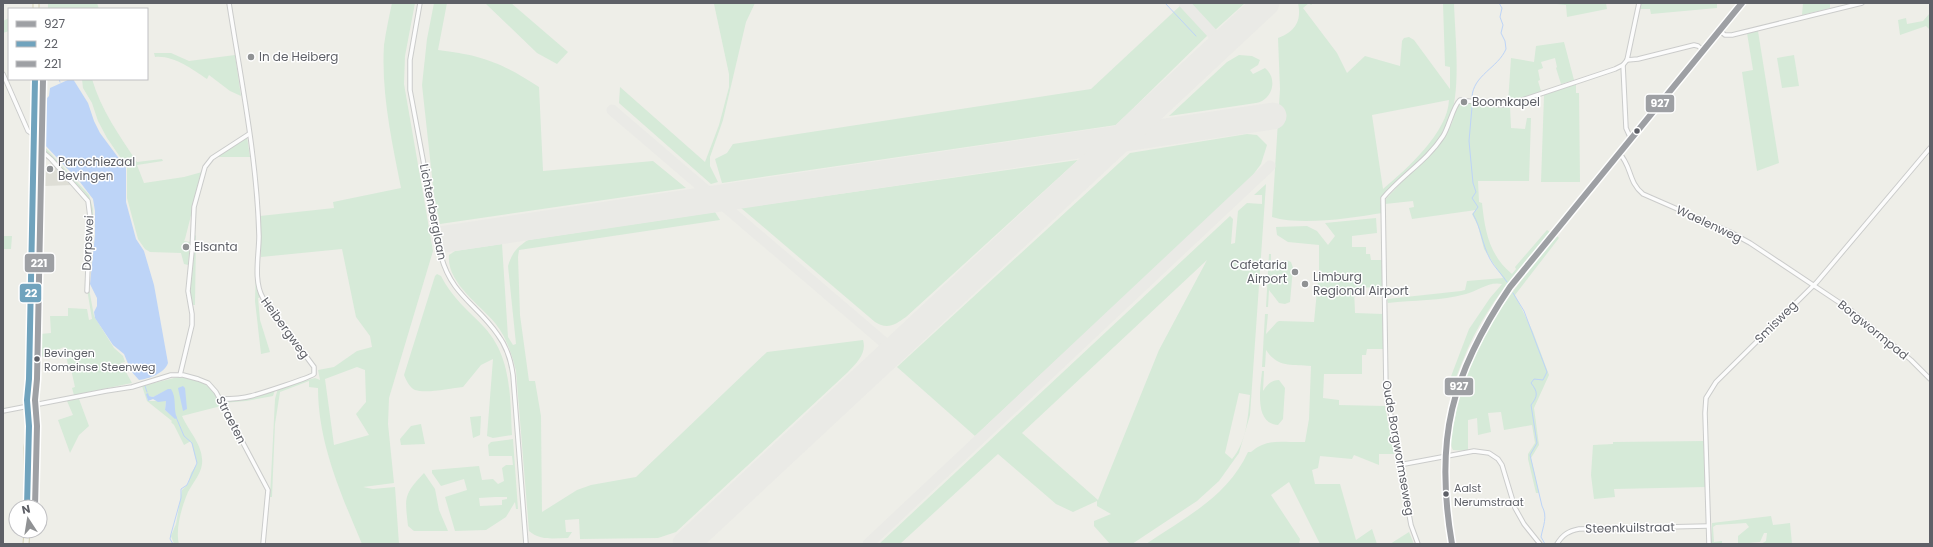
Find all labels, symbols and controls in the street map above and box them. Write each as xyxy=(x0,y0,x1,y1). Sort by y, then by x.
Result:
legend xyxy=(8,8,148,80)
text: 927 xyxy=(44,15,65,32)
text: 22 xyxy=(44,35,58,52)
place label: In de Heiberg xyxy=(259,48,338,65)
marker: In de Heiberg xyxy=(246,52,256,62)
text: 221 xyxy=(44,55,62,72)
place label: Boomkapel xyxy=(1472,93,1540,110)
line badge: 927 xyxy=(1645,94,1675,113)
text: 927 xyxy=(1651,95,1670,111)
marker: Boomkapel xyxy=(1459,97,1469,107)
unlabelled marker xyxy=(1632,126,1642,136)
place label: Parochiezaal Bevingen xyxy=(58,153,135,184)
street label: Lichtenberglaan xyxy=(416,162,451,261)
marker: Parochiezaal Bevingen xyxy=(45,164,55,174)
street label: Waelenweg xyxy=(1674,201,1745,246)
street label: Dorpswei xyxy=(78,215,97,271)
place label: Elsanta xyxy=(194,238,238,255)
marker: Elsanta xyxy=(181,242,191,252)
line badge: 221 xyxy=(24,253,55,273)
text: 221 xyxy=(31,255,47,271)
place label: Cafetaria Airport xyxy=(1230,256,1287,287)
marker: Cafetaria Airport xyxy=(1290,267,1300,277)
place label: Limburg Regional Airport xyxy=(1313,268,1409,299)
marker: Limburg Regional Airport xyxy=(1300,279,1310,289)
line badge: 22 xyxy=(19,283,42,303)
text: 22 xyxy=(25,285,37,301)
street label: Heibergweg xyxy=(257,293,314,362)
street label: Borgwormpad xyxy=(1834,296,1912,363)
street label: Smisweg xyxy=(1751,297,1801,347)
place label: Bevingen Romeinse Steenweg xyxy=(44,345,156,375)
marker: Bevingen Romeinse Steenweg xyxy=(32,354,42,364)
line badge: 927 xyxy=(1444,377,1474,396)
text: 927 xyxy=(1450,378,1469,394)
street label: Oude Borgwormseweg xyxy=(1378,379,1419,517)
street label: Straeten xyxy=(212,393,251,446)
place label: Aalst Nerumstraat xyxy=(1454,480,1524,510)
marker: Aalst Nerumstraat xyxy=(1441,489,1451,499)
north arrow xyxy=(8,499,48,539)
text: N xyxy=(20,501,32,518)
street label: Steenkuilstraat xyxy=(1585,518,1675,537)

